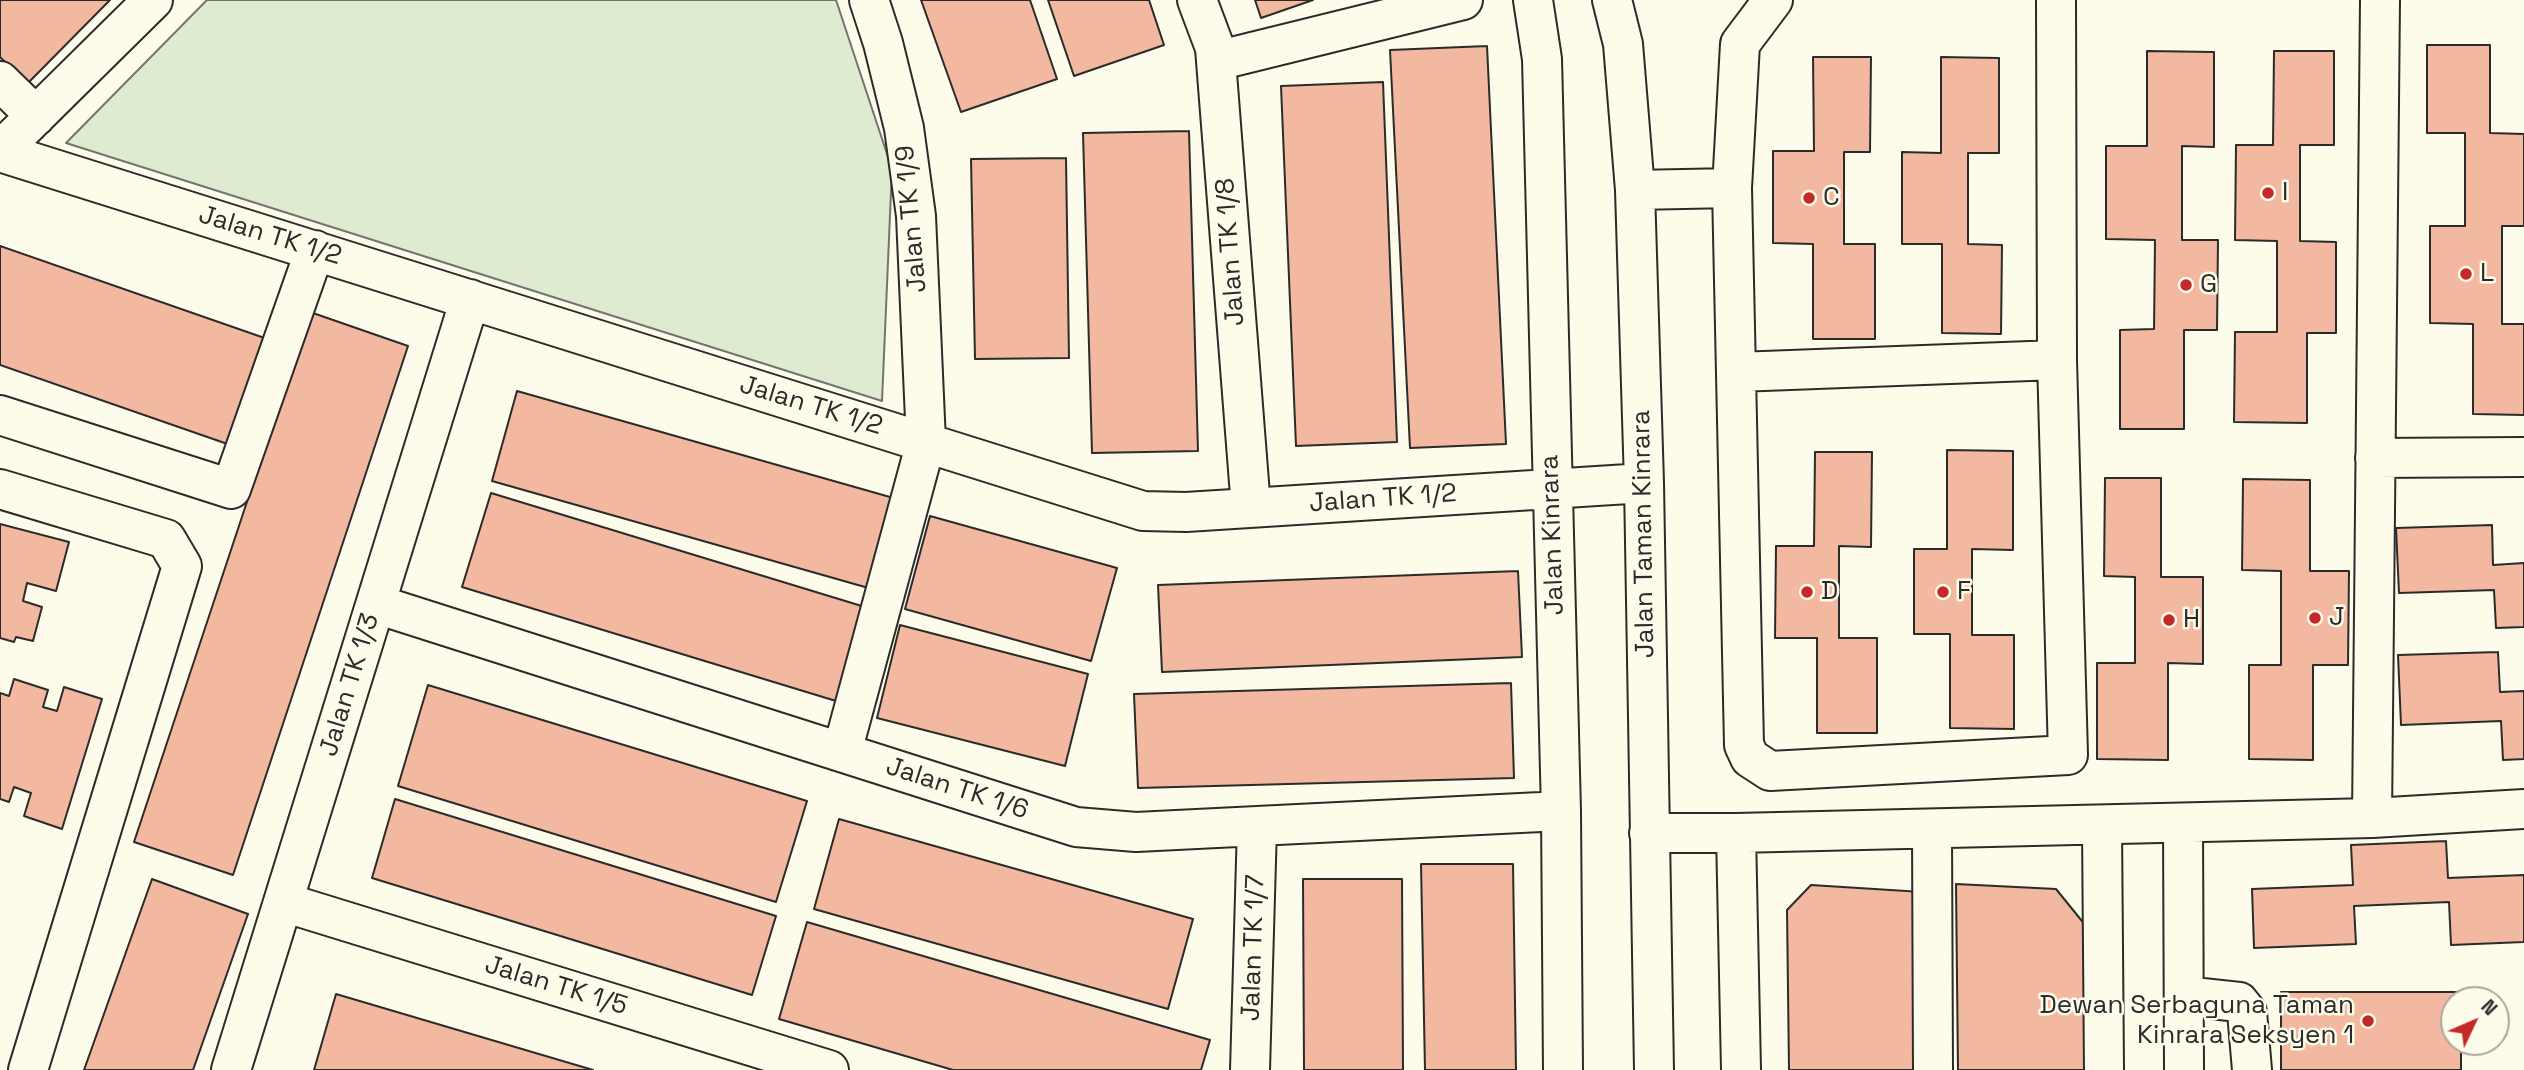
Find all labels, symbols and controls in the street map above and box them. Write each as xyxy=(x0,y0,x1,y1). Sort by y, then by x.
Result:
street label: Jalan TK 1/9 xyxy=(890,144,934,294)
street label: Jalan TK 1/8 xyxy=(1210,177,1252,327)
place label: I xyxy=(2282,177,2288,209)
place label: C xyxy=(1823,182,1840,214)
marker: I xyxy=(2260,185,2276,201)
marker: C xyxy=(1801,190,1817,206)
street label: Jalan TK 1/2 xyxy=(195,199,345,273)
place label: L xyxy=(2480,258,2494,290)
marker: L xyxy=(2458,266,2474,282)
place label: G xyxy=(2200,269,2217,301)
marker: G xyxy=(2178,277,2194,293)
street label: Jalan TK 1/2 xyxy=(736,369,886,443)
street label: Jalan Taman Kinrara xyxy=(1626,410,1662,658)
street label: Jalan Kinrara xyxy=(1535,454,1571,616)
street label: Jalan TK 1/2 xyxy=(1308,478,1458,520)
place label: D xyxy=(1821,576,1838,608)
place label: F xyxy=(1957,576,1971,608)
marker: D xyxy=(1799,584,1815,600)
marker: F xyxy=(1935,584,1951,600)
place label: J xyxy=(2329,602,2344,634)
place label: H xyxy=(2183,604,2200,636)
street label: Jalan TK 1/3 xyxy=(313,610,387,760)
marker: J xyxy=(2307,610,2323,626)
marker: H xyxy=(2161,612,2177,628)
street label: Jalan TK 1/6 xyxy=(882,751,1032,827)
street label: Jalan TK 1/7 xyxy=(1236,874,1272,1022)
street label: Jalan TK 1/5 xyxy=(481,950,631,1022)
north arrow xyxy=(2440,986,2510,1056)
place label: Dewan Serbaguna Taman Kinrara Seksyen 1 xyxy=(2040,990,2354,1052)
text: N xyxy=(2476,994,2502,1021)
marker: Dewan Serbaguna Taman Kinrara Seksyen 1 xyxy=(2360,1013,2376,1029)

